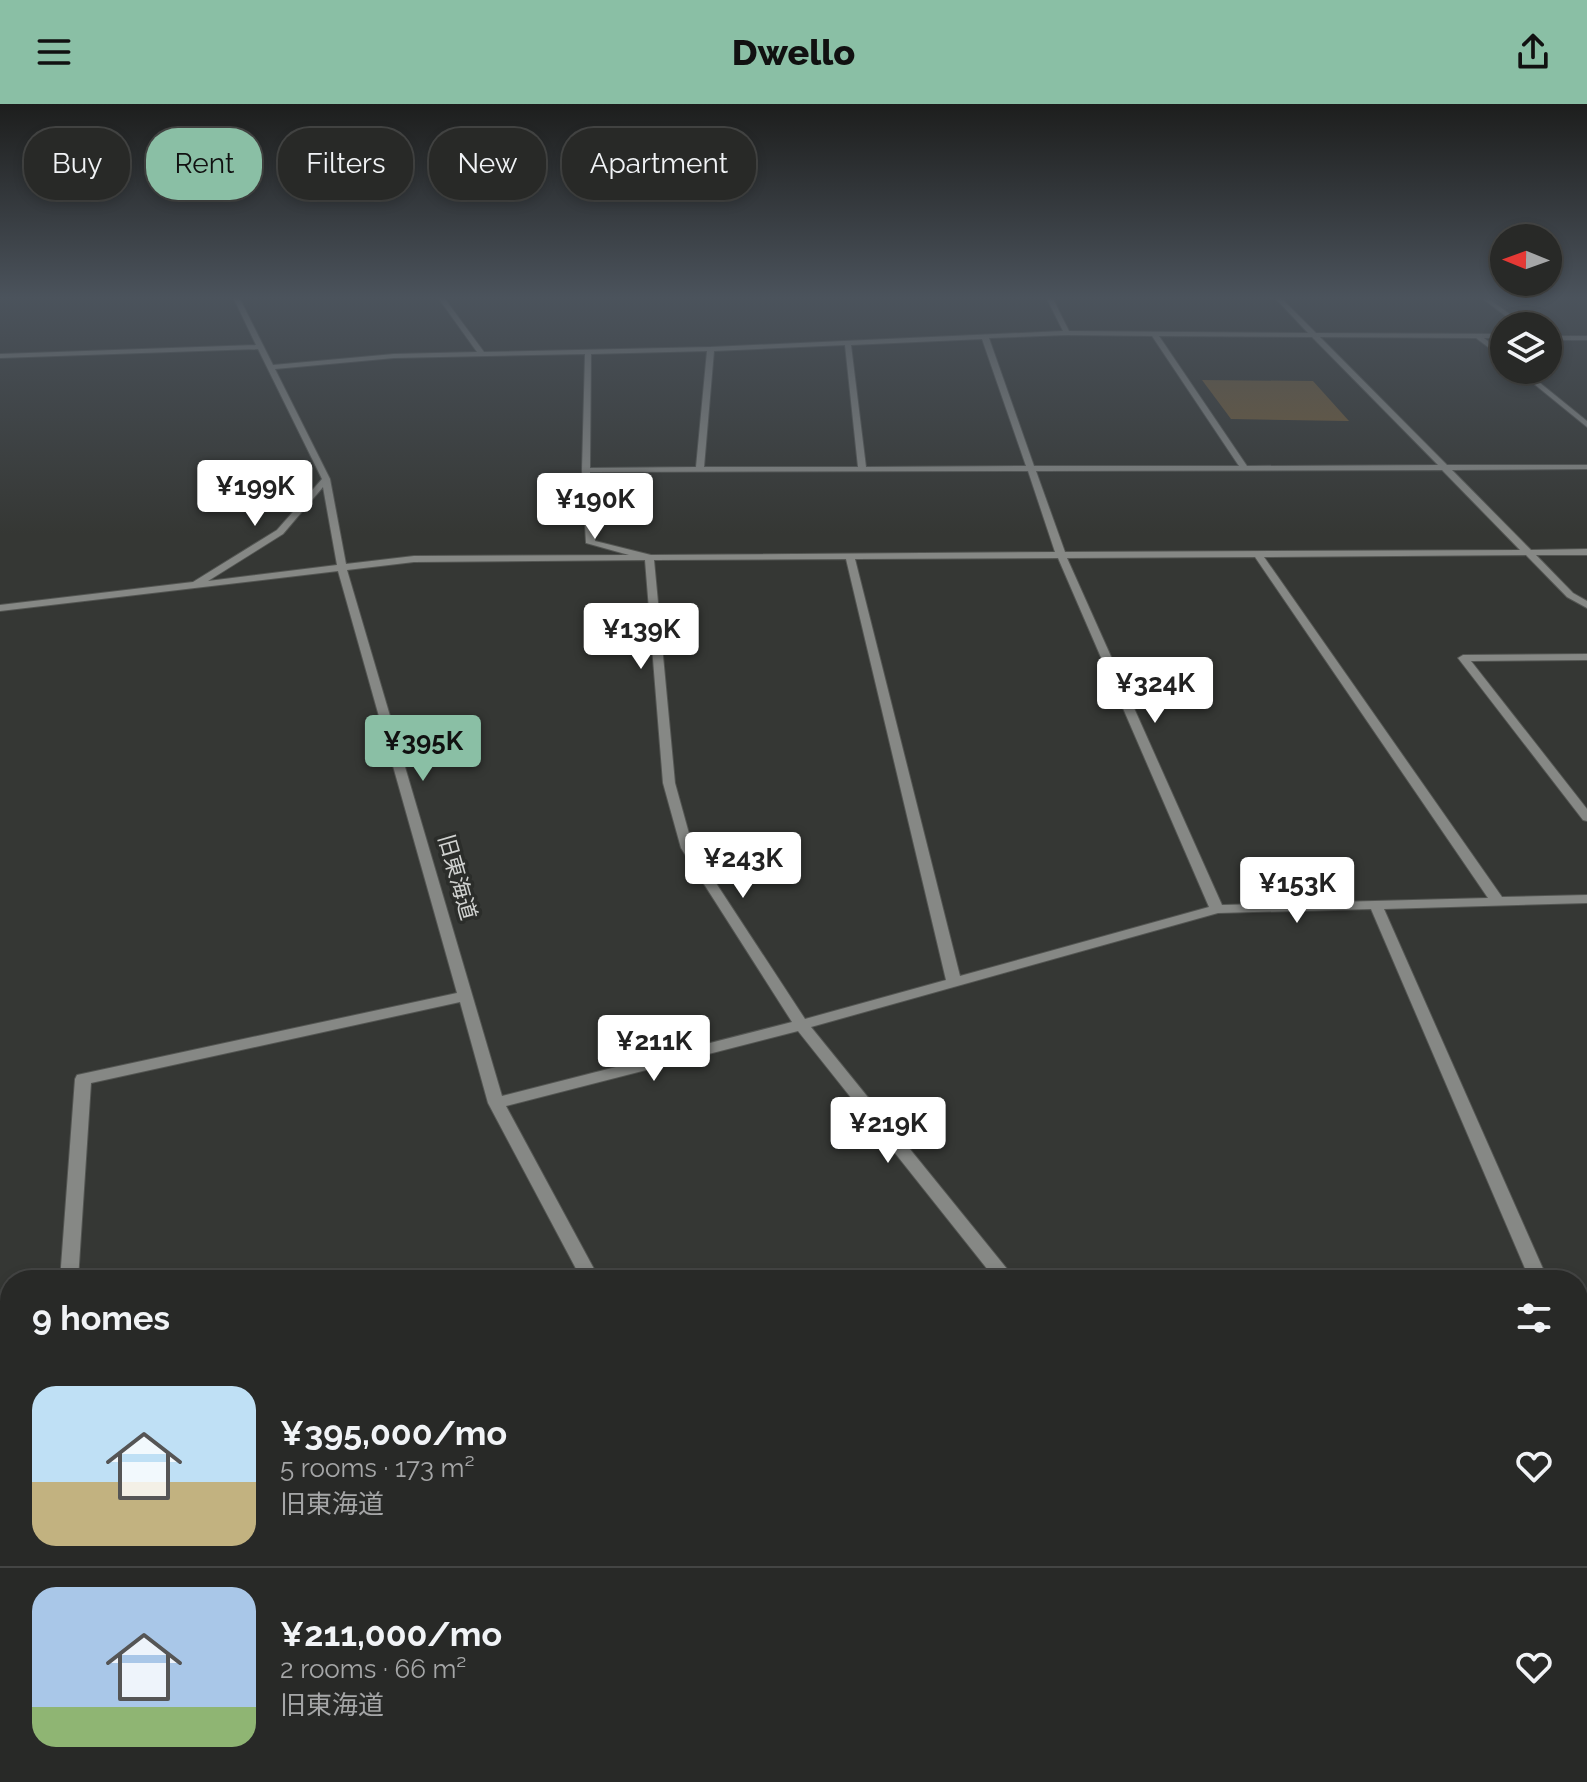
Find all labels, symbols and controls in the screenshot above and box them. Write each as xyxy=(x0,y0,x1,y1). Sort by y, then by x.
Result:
icon: menu xyxy=(32,30,76,74)
icon: share xyxy=(1511,30,1555,74)
text: Dwello xyxy=(732,31,855,73)
chip: Buy xyxy=(24,128,130,200)
chip: Rent xyxy=(146,128,262,200)
chip: Filters xyxy=(278,128,413,200)
chip: New xyxy=(429,128,546,200)
chip: Apartment xyxy=(562,128,756,200)
north arrow xyxy=(1490,224,1562,296)
map controls xyxy=(1490,224,1562,384)
button: layers xyxy=(1490,312,1562,384)
pin: ¥199K xyxy=(199,460,311,528)
text: ¥199K xyxy=(215,471,295,501)
pin: ¥190K xyxy=(539,473,651,541)
text: ¥190K xyxy=(555,484,635,514)
pin: ¥139K xyxy=(585,603,697,671)
text: ¥139K xyxy=(602,614,680,644)
pin: ¥324K xyxy=(1099,657,1211,725)
text: ¥324K xyxy=(1115,668,1195,698)
pin: ¥395K xyxy=(367,715,479,783)
text: ¥395K xyxy=(383,726,463,756)
street label: 旧東海道 xyxy=(433,831,483,923)
pin: ¥243K xyxy=(687,832,799,900)
text: ¥243K xyxy=(703,843,783,873)
pin: ¥153K xyxy=(1241,857,1353,925)
text: ¥153K xyxy=(1258,868,1336,898)
pin: ¥211K xyxy=(598,1015,710,1083)
text: ¥211K xyxy=(616,1026,692,1056)
pin: ¥219K xyxy=(832,1097,944,1165)
text: ¥219K xyxy=(849,1108,927,1138)
icon: filters xyxy=(1512,1296,1556,1340)
text: 9 homes xyxy=(32,1298,170,1338)
text: ¥395,000/mo xyxy=(280,1413,507,1453)
icon: home xyxy=(96,1418,192,1514)
icon: heart xyxy=(1512,1444,1556,1488)
text: 5 rooms · 173 m² xyxy=(280,1453,474,1483)
text: 旧東海道 xyxy=(280,1489,384,1519)
text: ¥211,000/mo xyxy=(280,1614,502,1654)
icon: home xyxy=(96,1619,192,1715)
icon: heart xyxy=(1512,1645,1556,1689)
text: 2 rooms · 66 m² xyxy=(280,1654,466,1684)
text: 旧東海道 xyxy=(280,1690,384,1720)

